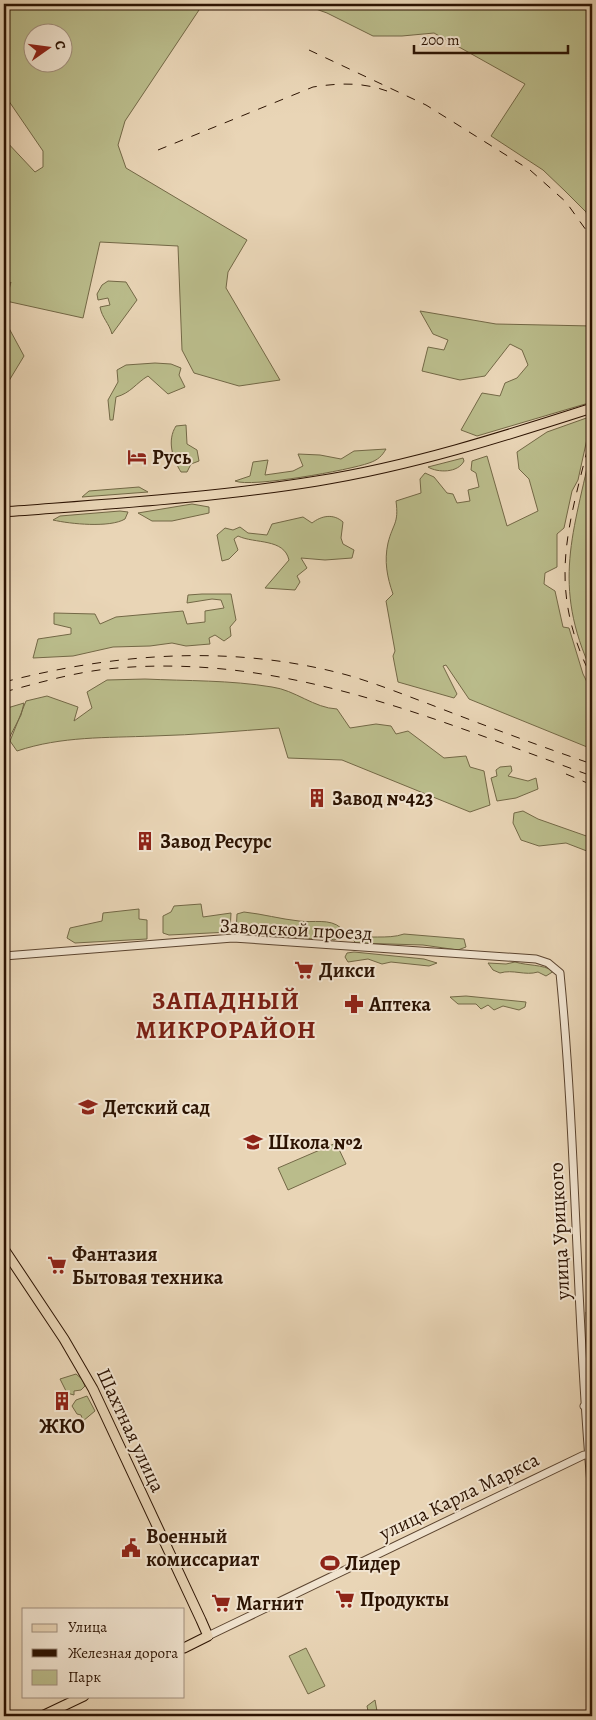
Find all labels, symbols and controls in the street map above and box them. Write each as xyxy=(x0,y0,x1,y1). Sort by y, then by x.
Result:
north arrow xyxy=(22,22,72,72)
scale bar xyxy=(414,22,567,54)
text: 200 m xyxy=(421,30,460,50)
text: С xyxy=(50,38,70,52)
place label: Русь xyxy=(152,444,191,471)
hotel icon: Русь xyxy=(126,446,148,468)
place label: Завод №423 xyxy=(332,785,433,812)
building icon: Завод №423 xyxy=(306,787,328,809)
place label: Завод Ресурс xyxy=(160,828,272,855)
building icon: Завод Ресурс xyxy=(134,830,156,852)
street label: Заводской проезд xyxy=(219,912,373,947)
place label: Дикси xyxy=(319,957,376,984)
supermarket icon: Дикси xyxy=(293,959,315,981)
district label: ЗАПАДНЫЙ МИКРОРАЙОН xyxy=(135,984,317,1047)
place label: Аптека xyxy=(368,991,432,1018)
pharmacy icon: Аптека xyxy=(343,993,365,1015)
place label: Детский сад xyxy=(103,1094,210,1121)
school or university icon: Детский сад xyxy=(77,1096,99,1118)
place label: Школа №2 xyxy=(268,1129,363,1156)
school or university icon: Школа №2 xyxy=(242,1131,264,1153)
street label: улица Урицкого xyxy=(542,1162,577,1301)
place label: Фантазия Бытовая техника xyxy=(72,1241,224,1291)
supermarket icon: Фантазия Бытовая техника xyxy=(46,1254,68,1276)
street label: Шахтная улица xyxy=(90,1364,171,1498)
building icon: ЖКО xyxy=(51,1390,73,1412)
place label: ЖКО xyxy=(39,1413,85,1440)
street label: улица Карла Маркса xyxy=(374,1446,544,1547)
place label: Военный комиссариат xyxy=(146,1523,259,1573)
public building icon: Военный комиссариат xyxy=(120,1537,142,1559)
place label: Лидер xyxy=(345,1550,401,1577)
sports icon: Лидер xyxy=(319,1552,341,1574)
place label: Продукты xyxy=(360,1586,449,1613)
supermarket icon: Продукты xyxy=(334,1588,356,1610)
place label: Магнит xyxy=(236,1590,304,1617)
supermarket icon: Магнит xyxy=(210,1592,232,1614)
legend xyxy=(22,1608,185,1698)
text: Улица xyxy=(68,1617,107,1637)
text: Железная дорога xyxy=(68,1643,178,1663)
text: Парк xyxy=(68,1667,101,1687)

